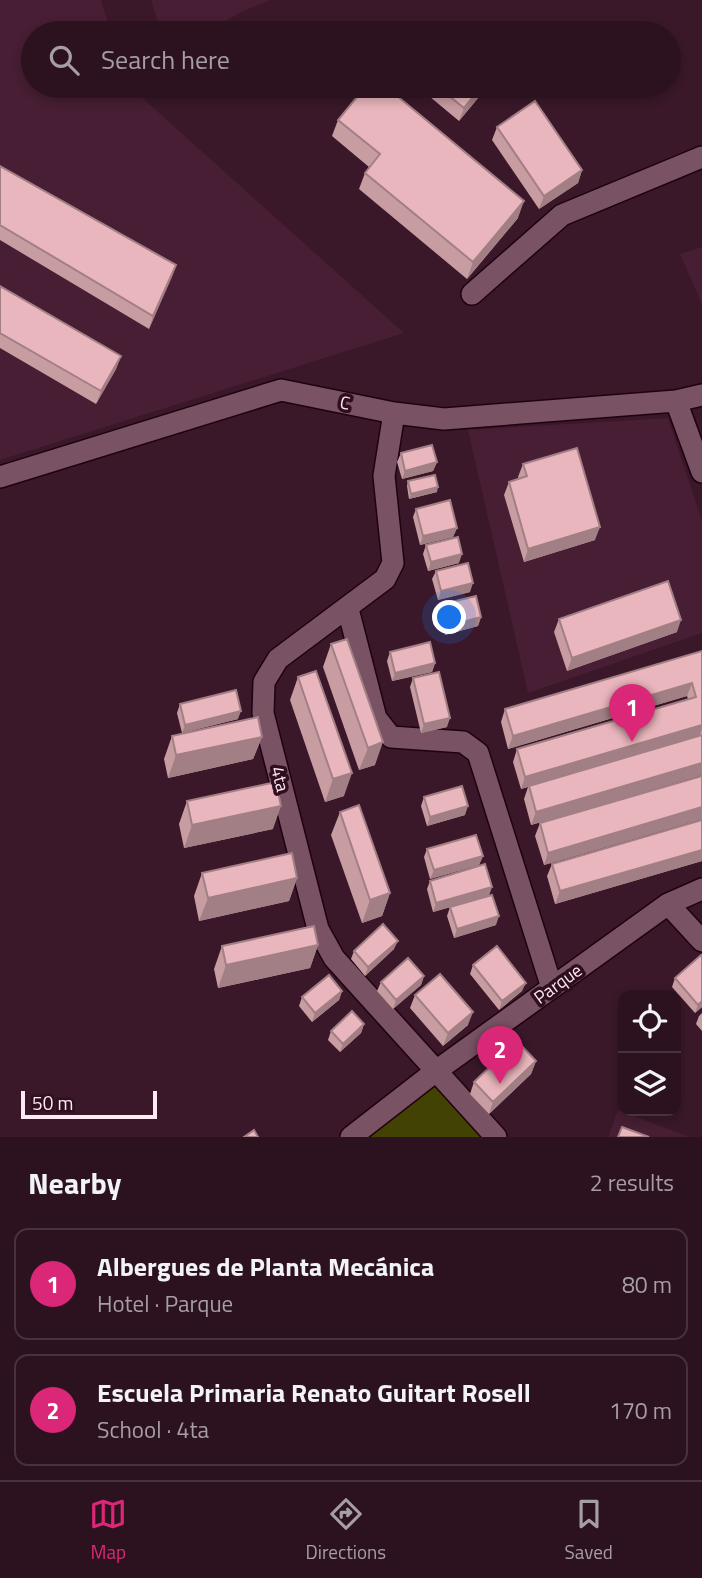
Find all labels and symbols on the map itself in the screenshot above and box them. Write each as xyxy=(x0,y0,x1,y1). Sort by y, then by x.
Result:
street label: C xyxy=(338,388,353,417)
your location xyxy=(432,600,466,634)
pin: 1 xyxy=(609,684,655,742)
street label: 4ta xyxy=(264,763,297,794)
street label: Parque xyxy=(528,957,587,1010)
pin: 2 xyxy=(477,1026,523,1084)
scale bar xyxy=(21,1088,158,1120)

